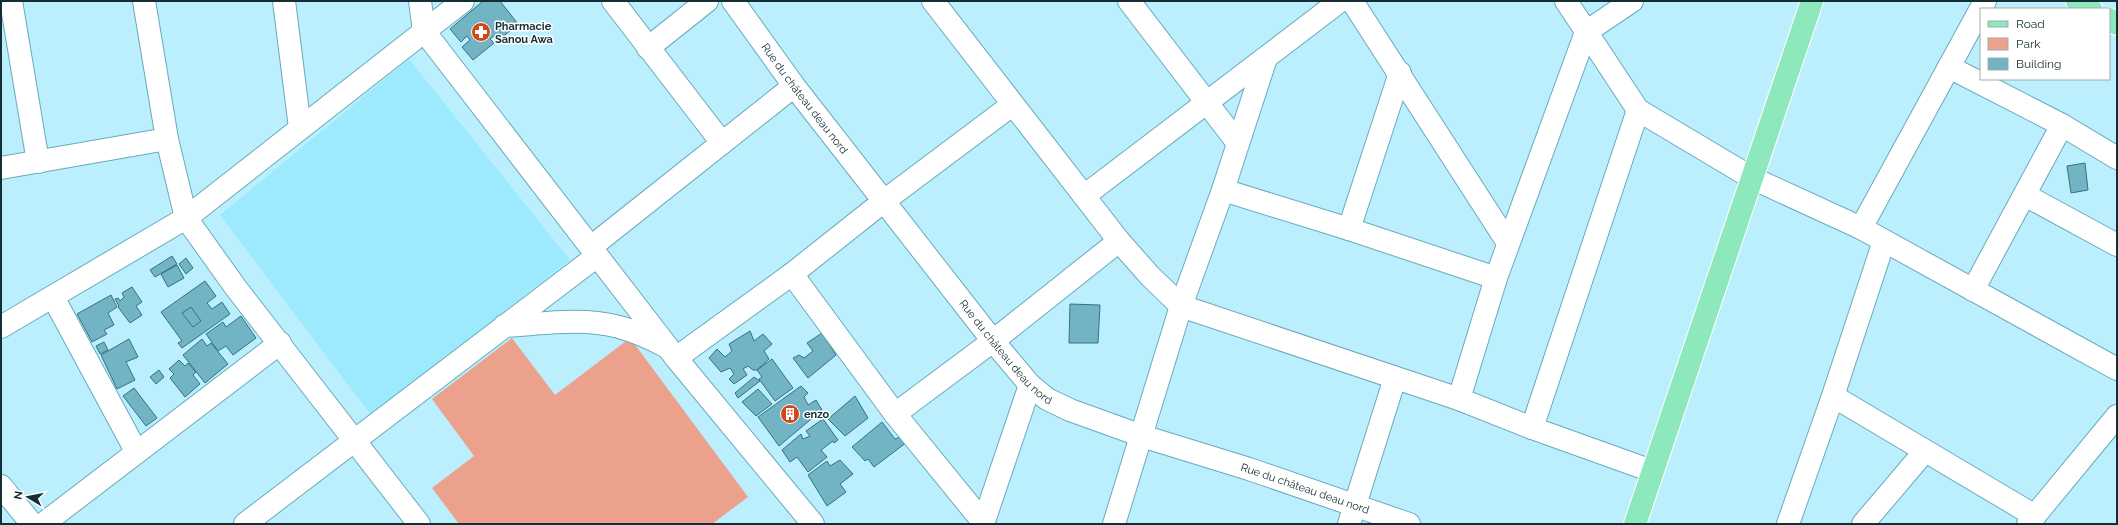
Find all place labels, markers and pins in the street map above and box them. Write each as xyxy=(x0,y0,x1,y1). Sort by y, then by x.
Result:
place label: Pharmacie Sanou Awa xyxy=(495,20,553,46)
pharmacy icon: Pharmacie Sanou Awa xyxy=(470,21,492,43)
building icon: enzo xyxy=(779,403,801,425)
place label: enzo xyxy=(804,408,830,421)

